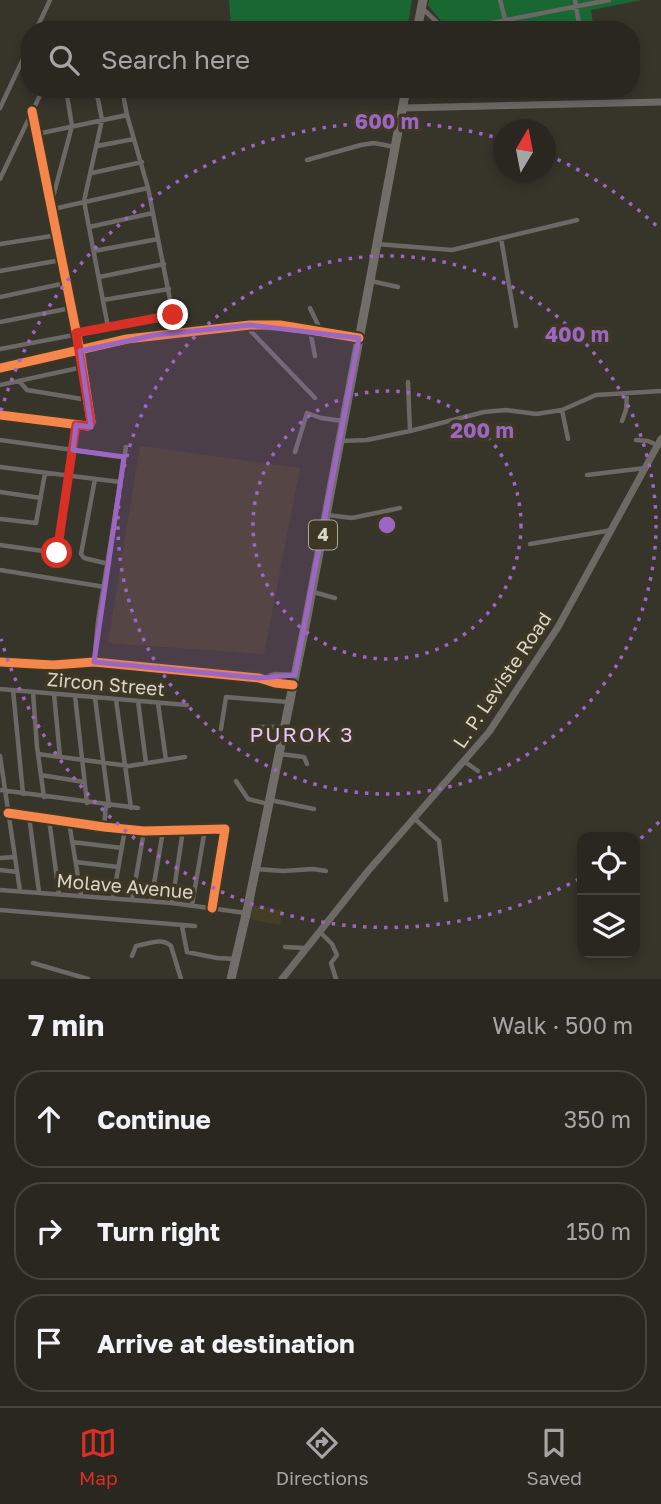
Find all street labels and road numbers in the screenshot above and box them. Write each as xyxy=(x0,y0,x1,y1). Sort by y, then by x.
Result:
road number: 4 xyxy=(309,520,337,550)
street label: L. P. Leviste Road xyxy=(448,607,556,752)
street label: Zircon Street xyxy=(46,667,166,700)
street label: Molave Avenue xyxy=(56,868,194,903)

